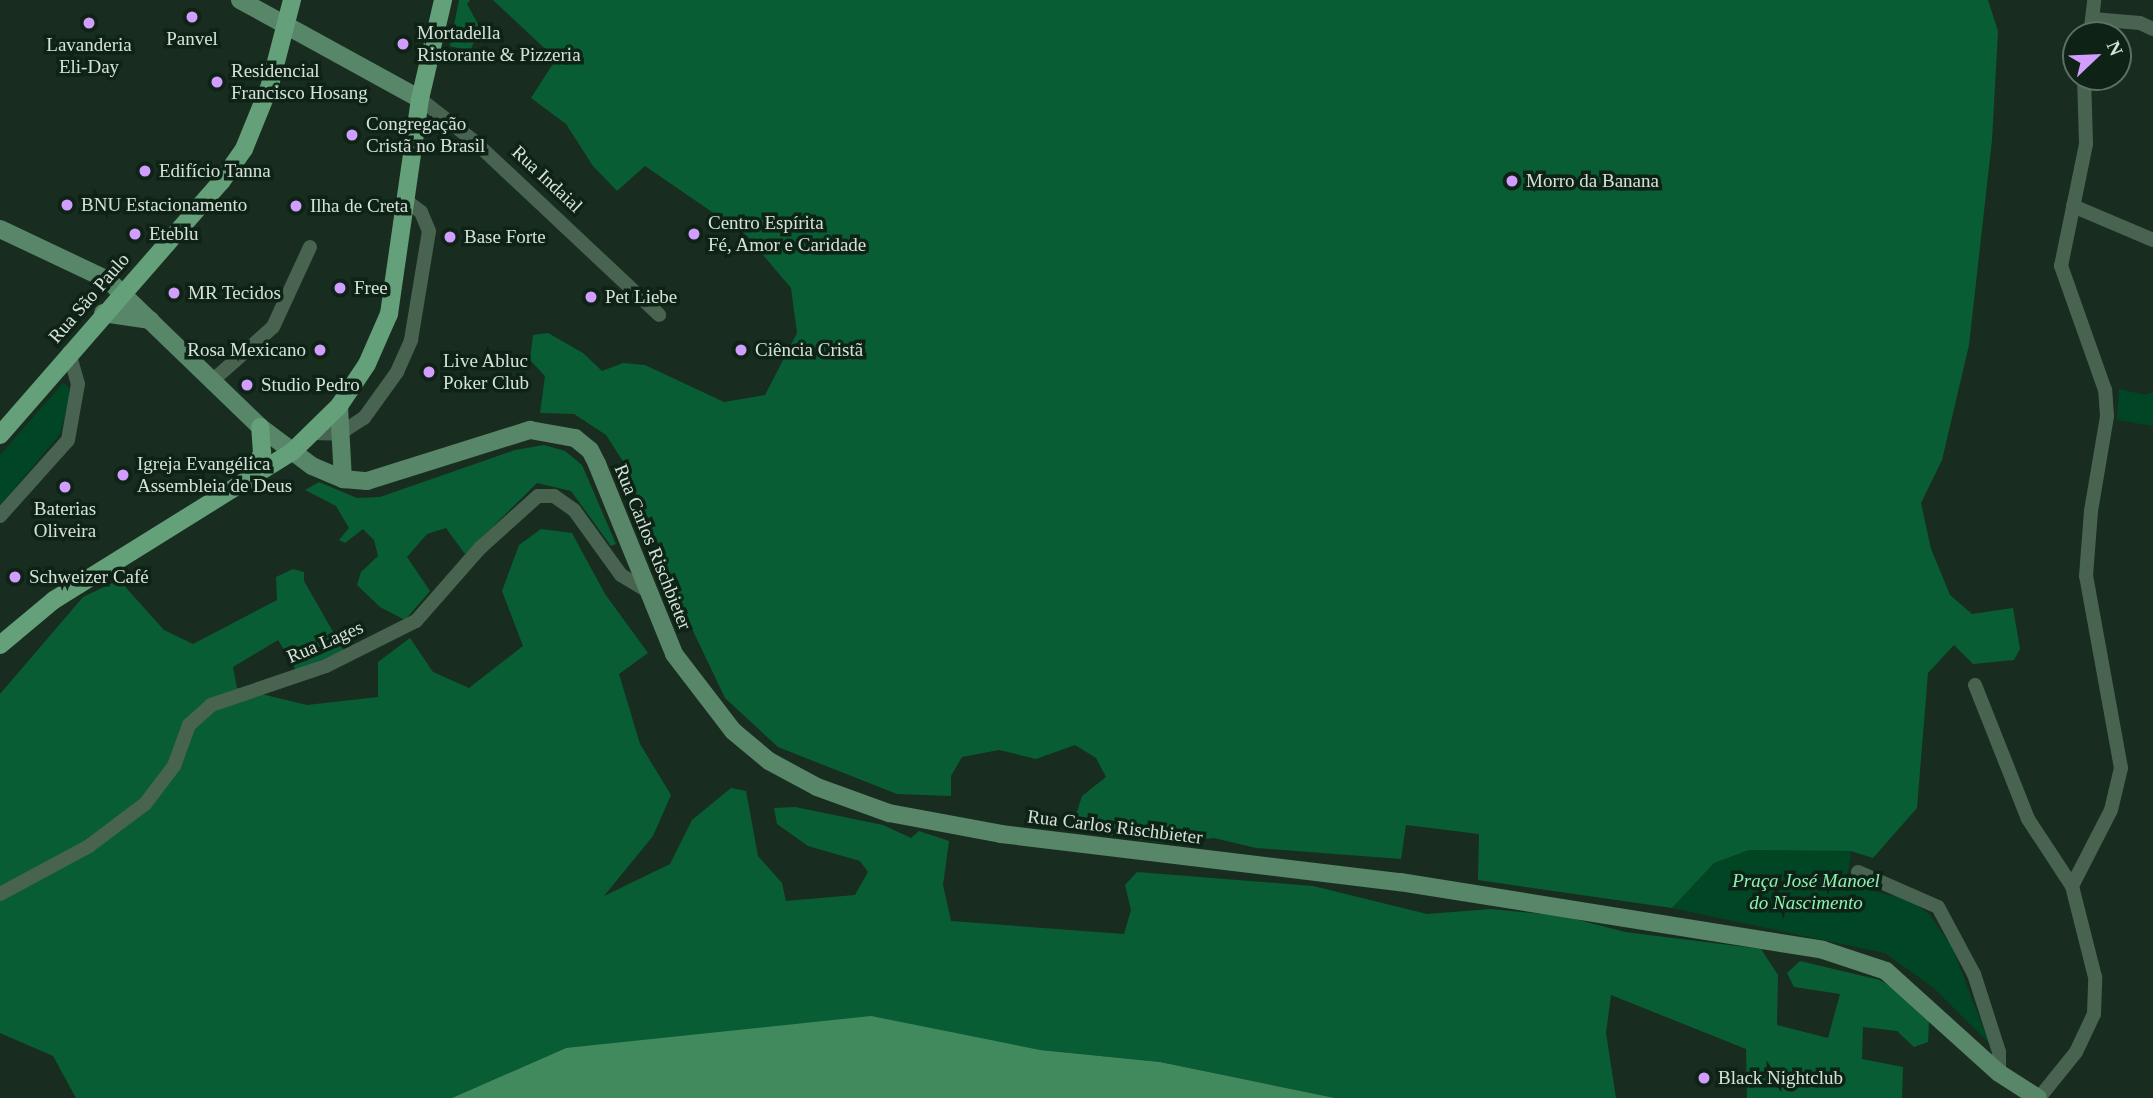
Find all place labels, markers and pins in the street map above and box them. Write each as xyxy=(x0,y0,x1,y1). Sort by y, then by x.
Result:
marker: Panvel xyxy=(184,9,200,25)
marker: Lavanderia Eli-Day xyxy=(81,15,97,31)
place label: Mortadella Ristorante & Pizzeria xyxy=(417,22,581,66)
place label: Panvel xyxy=(166,28,218,50)
place label: Lavanderia Eli-Day xyxy=(46,34,132,78)
marker: Mortadella Ristorante & Pizzeria xyxy=(395,36,411,52)
place label: Residencial Francisco Hosang xyxy=(231,60,368,104)
marker: Residencial Francisco Hosang xyxy=(209,74,225,90)
place label: Congregação Cristã no Brasil xyxy=(366,113,485,157)
marker: Congregação Cristã no Brasil xyxy=(344,127,360,143)
place label: Edifício Tanna xyxy=(159,160,271,182)
marker: Edifício Tanna xyxy=(137,163,153,179)
place label: Morro da Banana xyxy=(1526,170,1659,192)
marker: Morro da Banana xyxy=(1504,173,1520,189)
place label: BNU Estacionamento xyxy=(81,194,247,216)
place label: Ilha de Creta xyxy=(310,195,408,217)
marker: BNU Estacionamento xyxy=(59,197,75,213)
marker: Ilha de Creta xyxy=(288,198,304,214)
place label: Centro Espírita Fé, Amor e Caridade xyxy=(708,212,867,256)
place label: Eteblu xyxy=(149,223,199,245)
marker: Eteblu xyxy=(127,226,143,242)
place label: Base Forte xyxy=(464,226,546,248)
marker: Centro Espírita Fé, Amor e Caridade xyxy=(686,226,702,242)
marker: Base Forte xyxy=(442,229,458,245)
place label: Free xyxy=(354,277,388,299)
marker: Free xyxy=(332,280,348,296)
place label: MR Tecidos xyxy=(188,282,281,304)
marker: MR Tecidos xyxy=(166,285,182,301)
place label: Pet Liebe xyxy=(605,286,677,308)
marker: Pet Liebe xyxy=(583,289,599,305)
place label: Rosa Mexicano xyxy=(187,339,306,361)
place label: Ciência Cristã xyxy=(755,339,863,361)
marker: Rosa Mexicano xyxy=(312,342,328,358)
marker: Ciência Cristã xyxy=(733,342,749,358)
place label: Live Abluc Poker Club xyxy=(443,350,529,394)
marker: Live Abluc Poker Club xyxy=(421,364,437,380)
place label: Studio Pedro xyxy=(261,374,360,396)
marker: Studio Pedro xyxy=(239,377,255,393)
place label: Igreja Evangélica Assembleia de Deus xyxy=(137,453,292,497)
marker: Igreja Evangélica Assembleia de Deus xyxy=(115,467,131,483)
marker: Baterias Oliveira xyxy=(57,479,73,495)
place label: Baterias Oliveira xyxy=(34,498,96,542)
place label: Schweizer Café xyxy=(29,566,149,588)
marker: Schweizer Café xyxy=(7,569,23,585)
place label: Black Nightclub xyxy=(1718,1067,1843,1089)
marker: Black Nightclub xyxy=(1696,1070,1712,1086)

